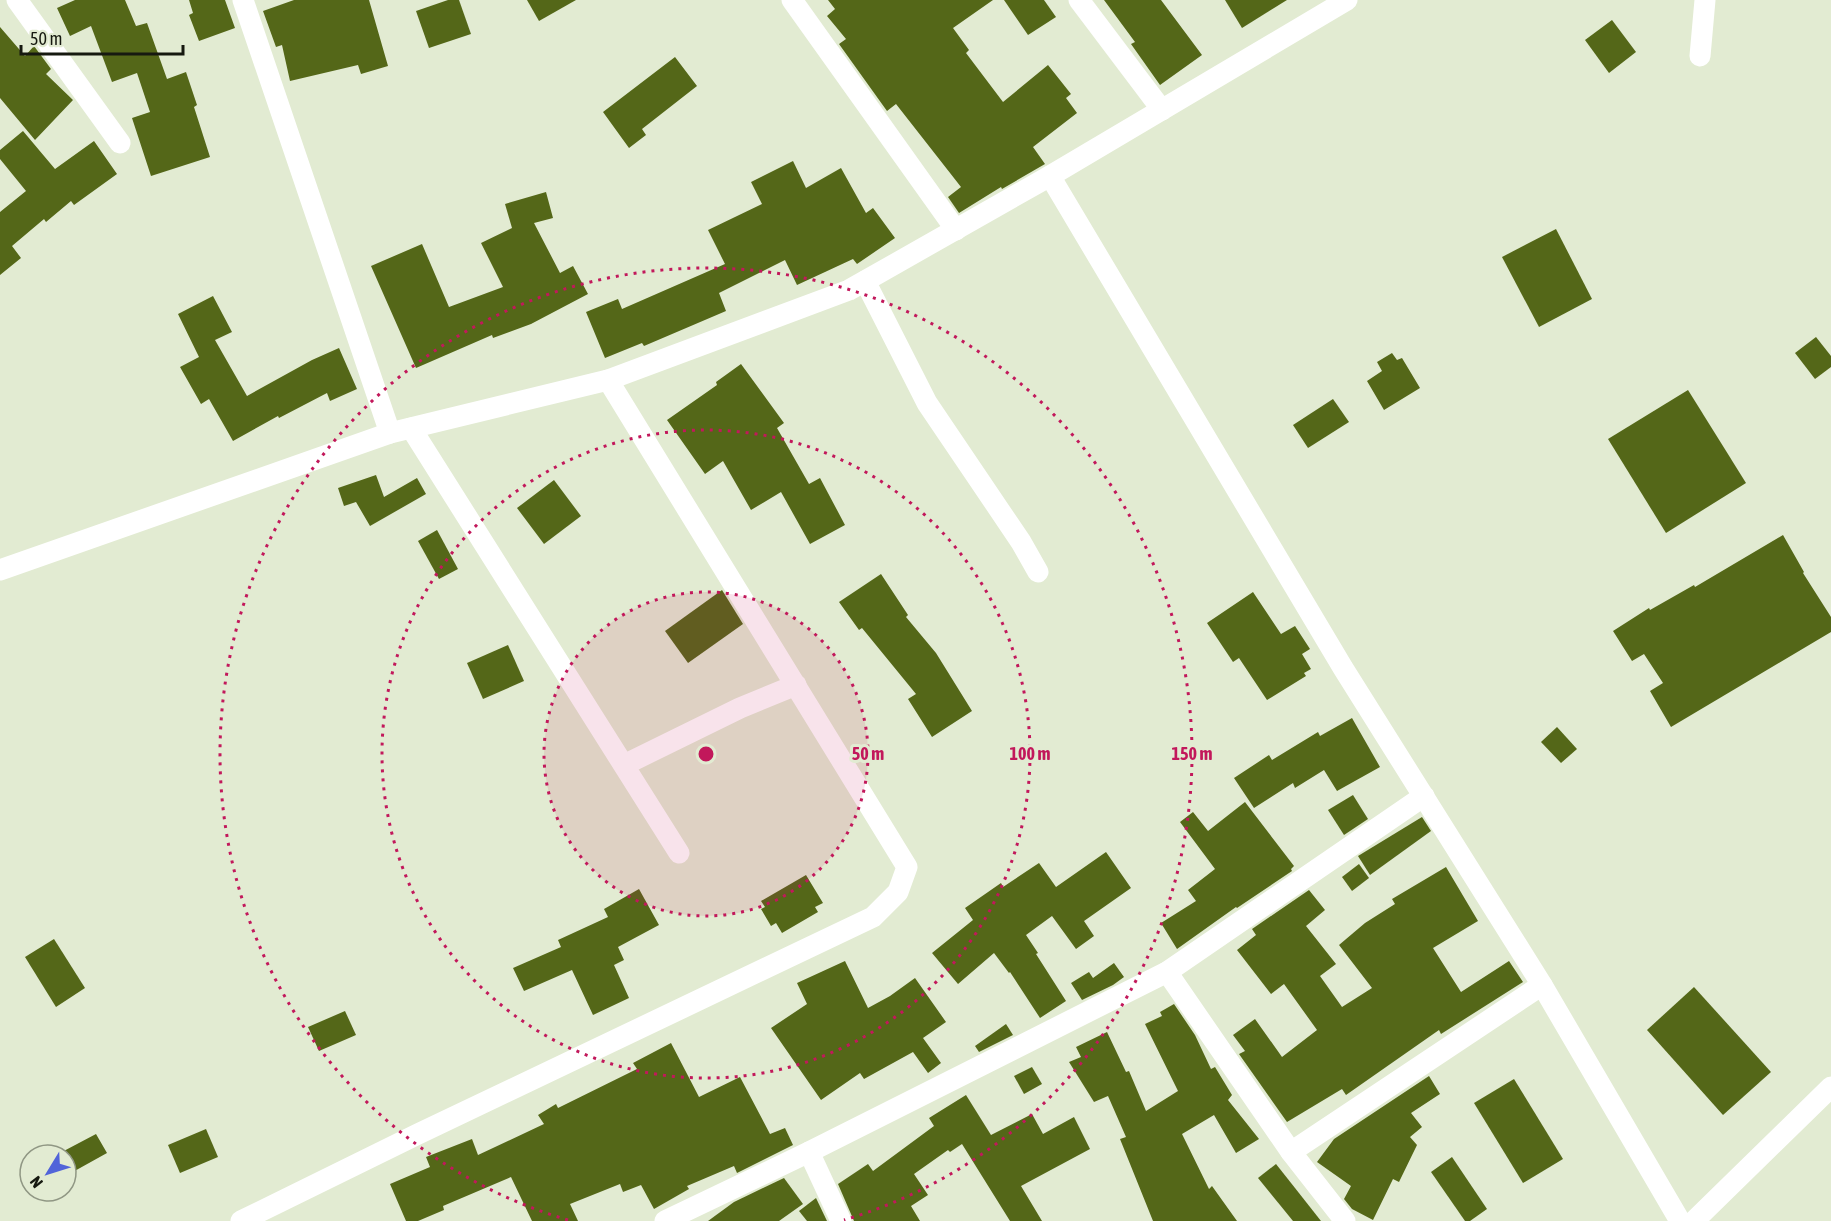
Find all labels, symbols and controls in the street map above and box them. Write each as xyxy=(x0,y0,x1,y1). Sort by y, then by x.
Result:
scale bar xyxy=(21,18,183,56)
text: 50 m xyxy=(30,28,62,49)
text: 50 m xyxy=(852,743,884,764)
text: 100 m xyxy=(1010,743,1050,764)
text: 150 m xyxy=(1172,743,1212,764)
centre of rings xyxy=(696,744,716,764)
north arrow xyxy=(18,1143,78,1203)
text: N xyxy=(26,1173,46,1192)

